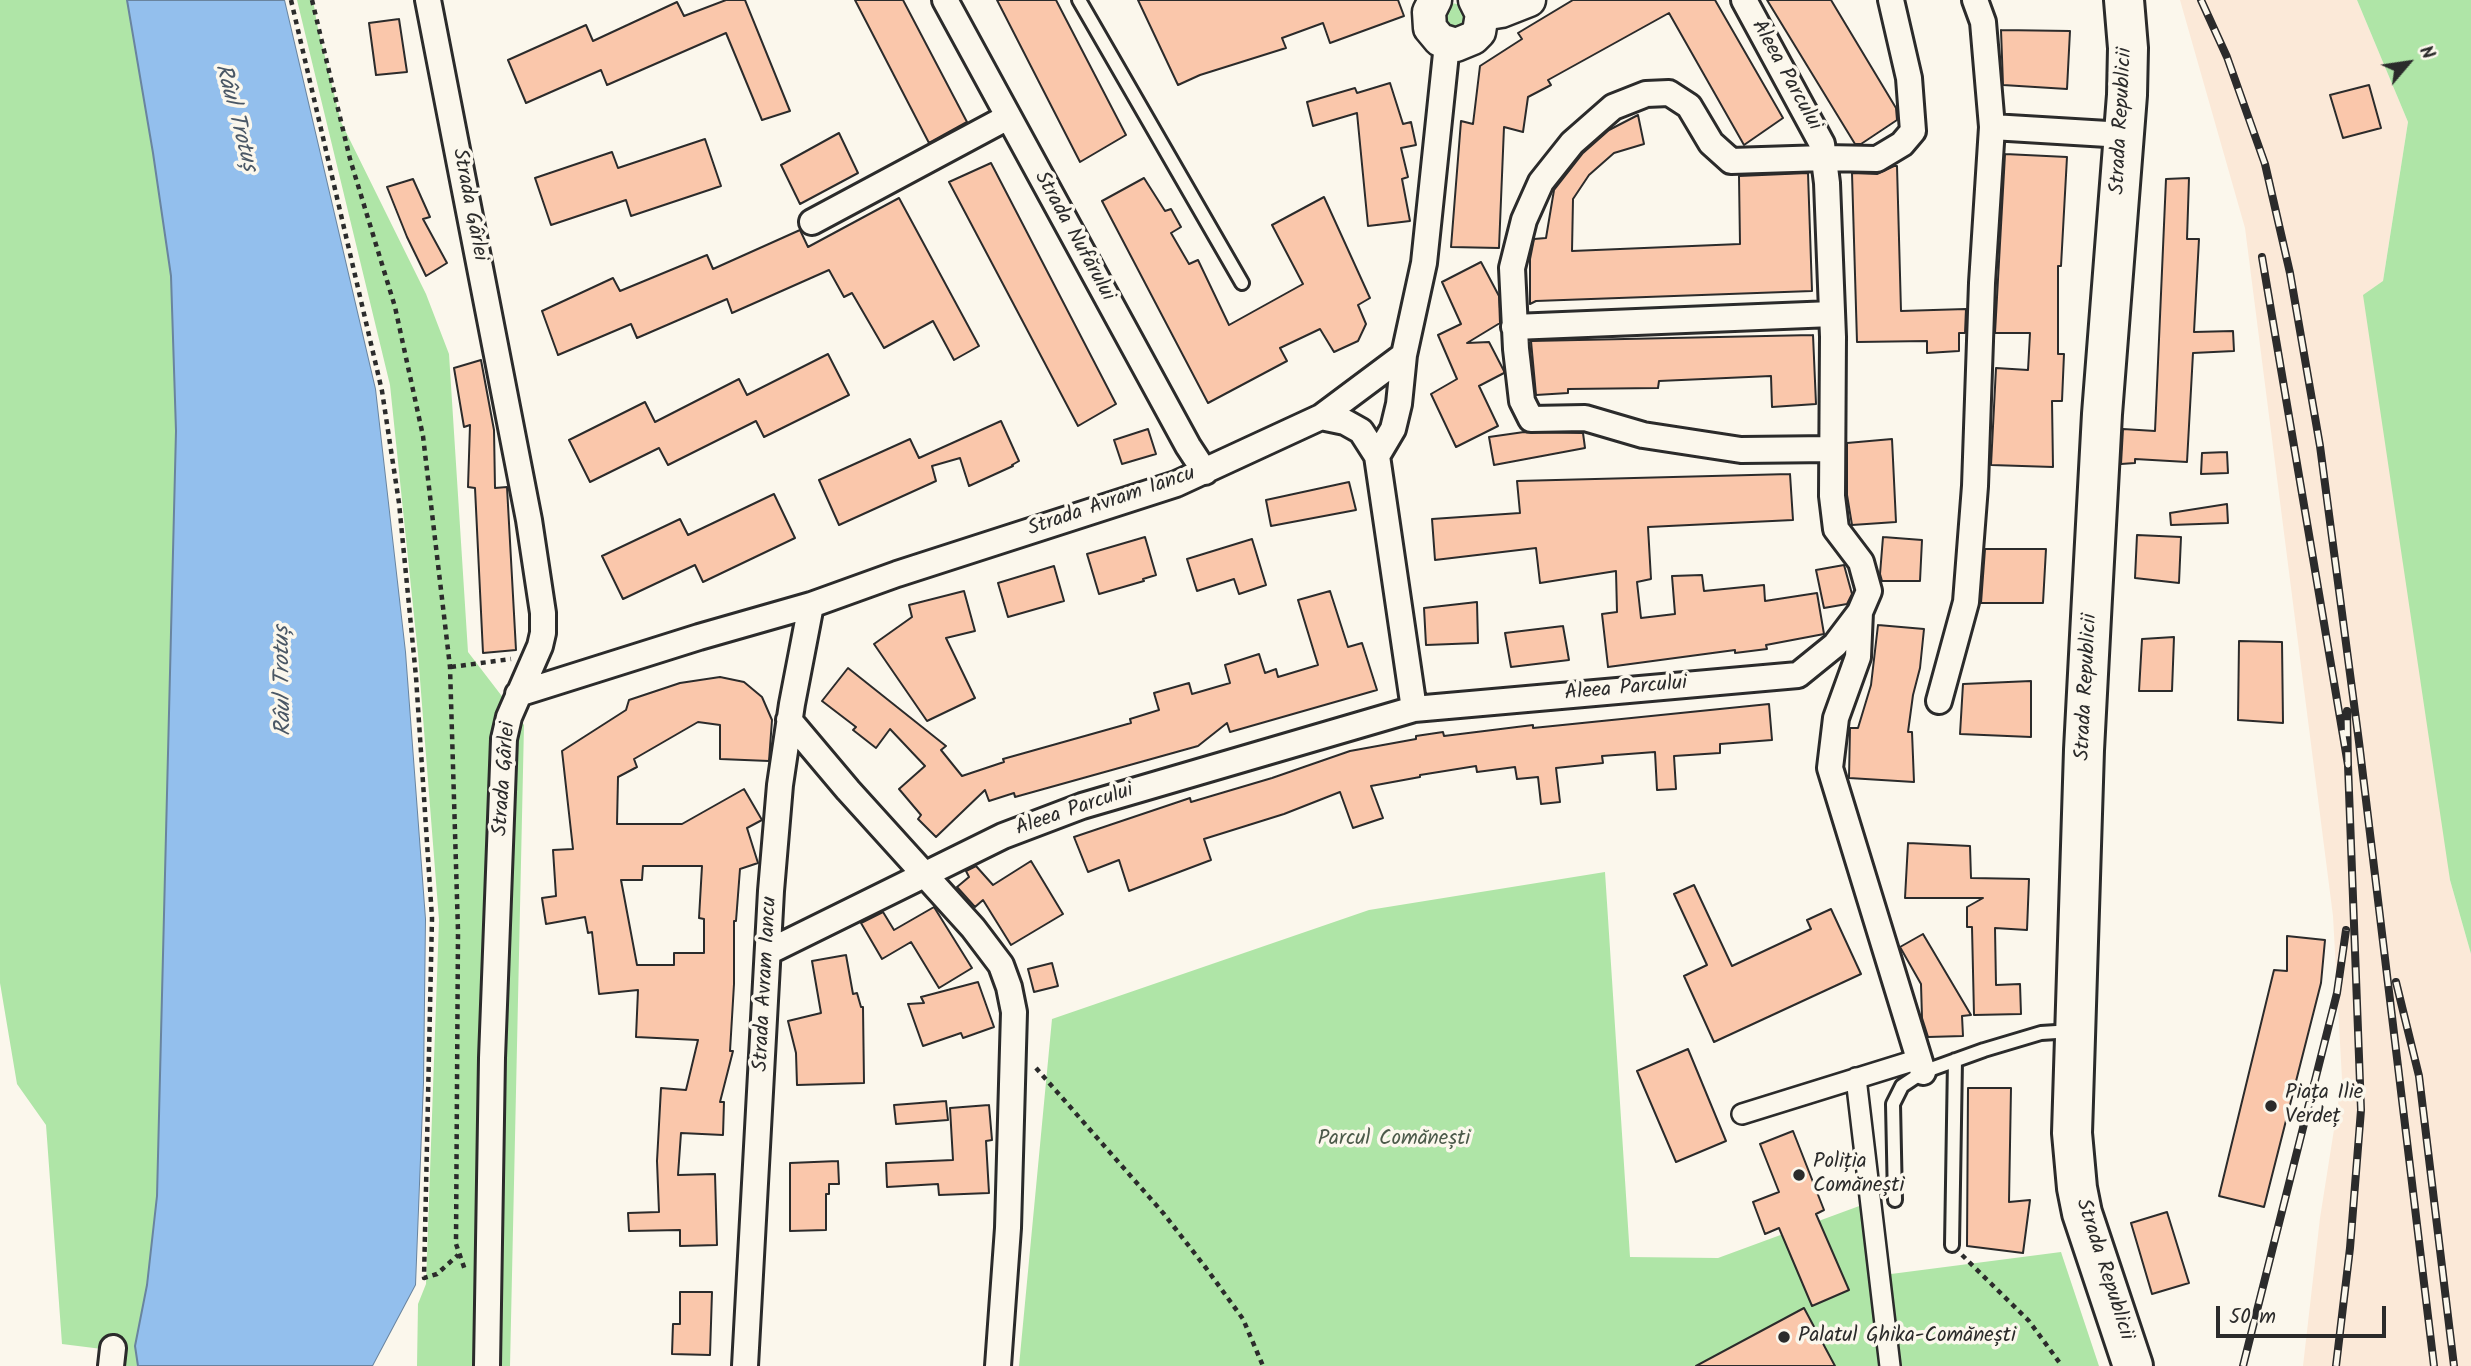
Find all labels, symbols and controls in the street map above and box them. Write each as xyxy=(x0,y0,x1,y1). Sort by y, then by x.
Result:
street label: Aleea Parcului xyxy=(1744,16,1826,136)
north arrow xyxy=(2373,28,2443,98)
text: N xyxy=(2410,40,2442,65)
street label: Strada Republicii xyxy=(2107,47,2139,195)
water label: Râul Trotuș xyxy=(206,61,262,175)
street label: Strada Gârlei xyxy=(445,147,491,263)
street label: Strada Nufărului xyxy=(1027,168,1119,306)
street label: Strada Avram Iancu xyxy=(1025,463,1199,543)
street label: Strada Republicii xyxy=(2072,613,2104,761)
water label: Râul Trotuș xyxy=(270,626,300,736)
street label: Aleea Parcului xyxy=(1564,672,1688,708)
street label: Strada Gârlei xyxy=(489,721,523,837)
street label: Aleea Parcului xyxy=(1013,779,1137,843)
street label: Strada Avram Iancu xyxy=(750,896,784,1072)
place label: Piața Ilie Verdeț xyxy=(2285,1081,2363,1131)
marker: Piața Ilie Verdeț xyxy=(2263,1098,2279,1114)
park label: Parcul Comănești xyxy=(1318,1127,1470,1153)
place label: Poliția Comănești xyxy=(1813,1150,1904,1200)
marker: Poliția Comănești xyxy=(1791,1167,1807,1183)
street label: Strada Republicii xyxy=(2068,1196,2138,1344)
scale bar xyxy=(2219,1292,2389,1336)
text: 50 m xyxy=(2229,1301,2276,1334)
place label: Palatul Ghika-Comănești xyxy=(1798,1324,2016,1350)
marker: Palatul Ghika-Comănești xyxy=(1776,1329,1792,1345)

